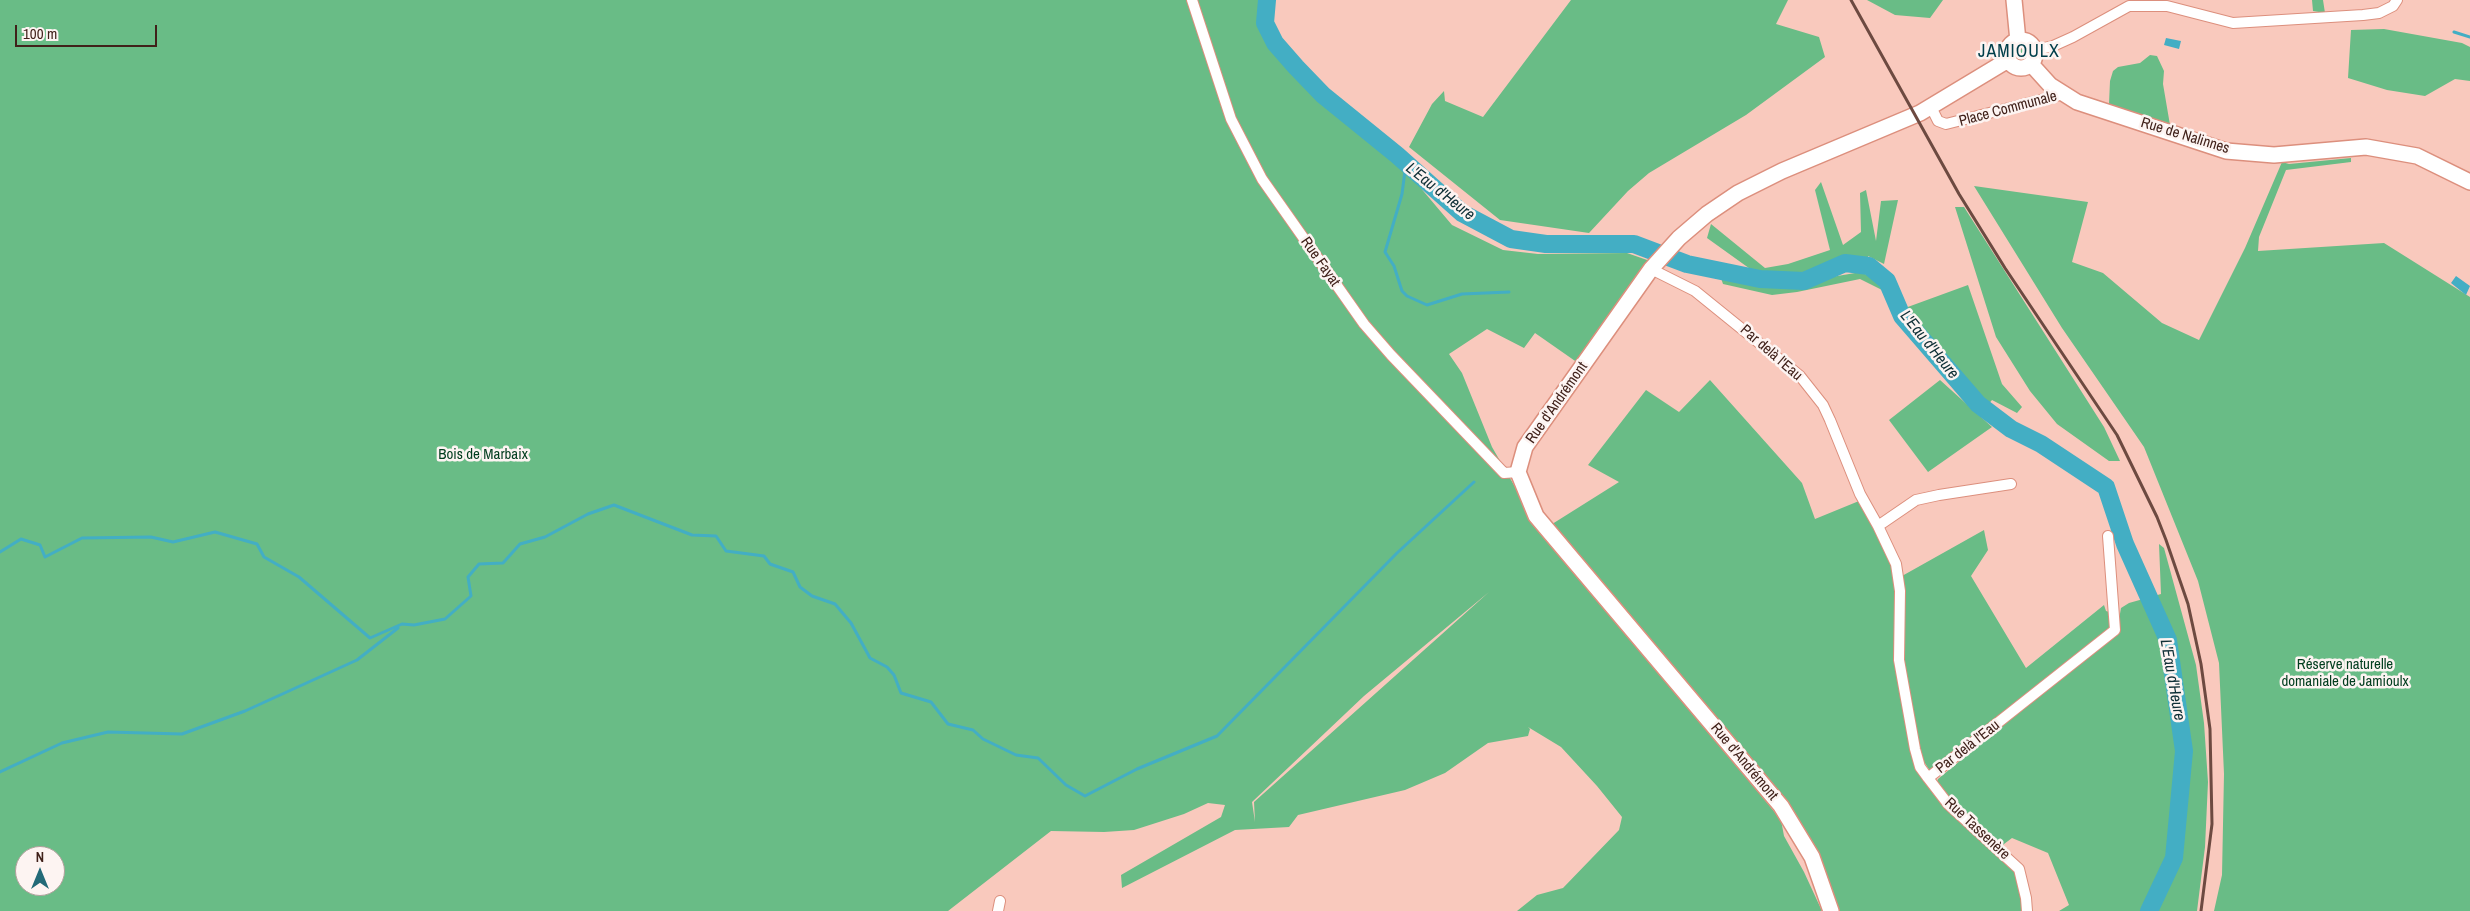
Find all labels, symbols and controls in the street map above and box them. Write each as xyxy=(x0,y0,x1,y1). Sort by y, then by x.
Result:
scale bar xyxy=(18,15,160,47)
text: 100 m xyxy=(23,23,57,44)
district label: JAMIOULX xyxy=(1977,41,2061,63)
street label: Place Communale xyxy=(1957,87,2059,131)
street label: Rue de Nalinnes xyxy=(2139,114,2231,158)
water label: L'Eau d'Heure xyxy=(1402,159,1478,225)
street label: Rue Fayat xyxy=(1297,234,1343,290)
water label: L'Eau d'Heure xyxy=(1896,307,1962,383)
street label: Par delà l'Eau xyxy=(1736,321,1806,385)
street label: Rue d'Andrémont xyxy=(1522,359,1592,447)
park label: Bois de Marbaix xyxy=(438,446,528,464)
water label: L'Eau d'Heure xyxy=(2155,638,2189,722)
park label: Réserve naturelle domaniale de Jamioulx xyxy=(2281,656,2409,691)
street label: Par delà l'Eau xyxy=(1932,716,2004,778)
street label: Rue d'Andrémont xyxy=(1706,720,1782,804)
street label: Rue Tassenère xyxy=(1941,794,2013,864)
north arrow xyxy=(15,846,65,896)
text: N xyxy=(36,848,44,866)

